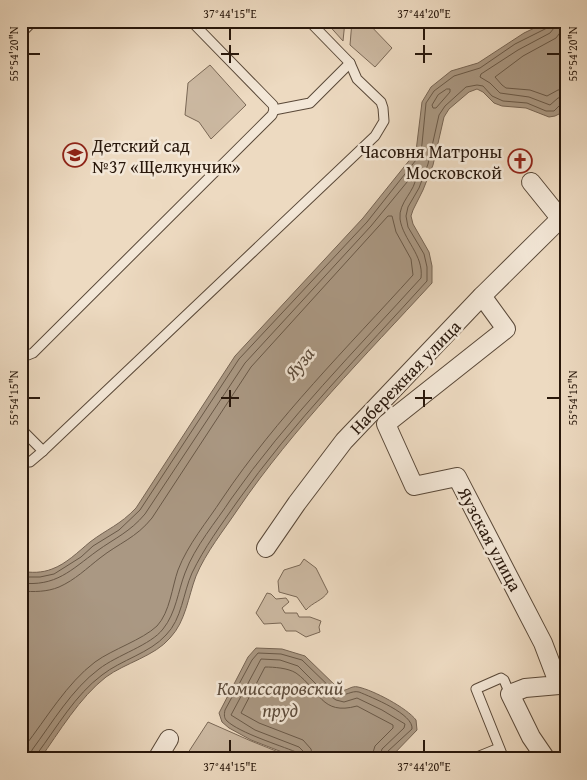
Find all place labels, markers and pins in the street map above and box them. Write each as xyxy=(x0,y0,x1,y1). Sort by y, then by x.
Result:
place label: Детский сад №37 «Щелкунчик» xyxy=(91,132,241,180)
place label: Часовня Матроны Московской xyxy=(360,138,502,186)
school or university icon: Детский сад №37 «Щелкунчик» xyxy=(62,142,88,168)
church icon: Часовня Матроны Московской xyxy=(507,148,533,174)

